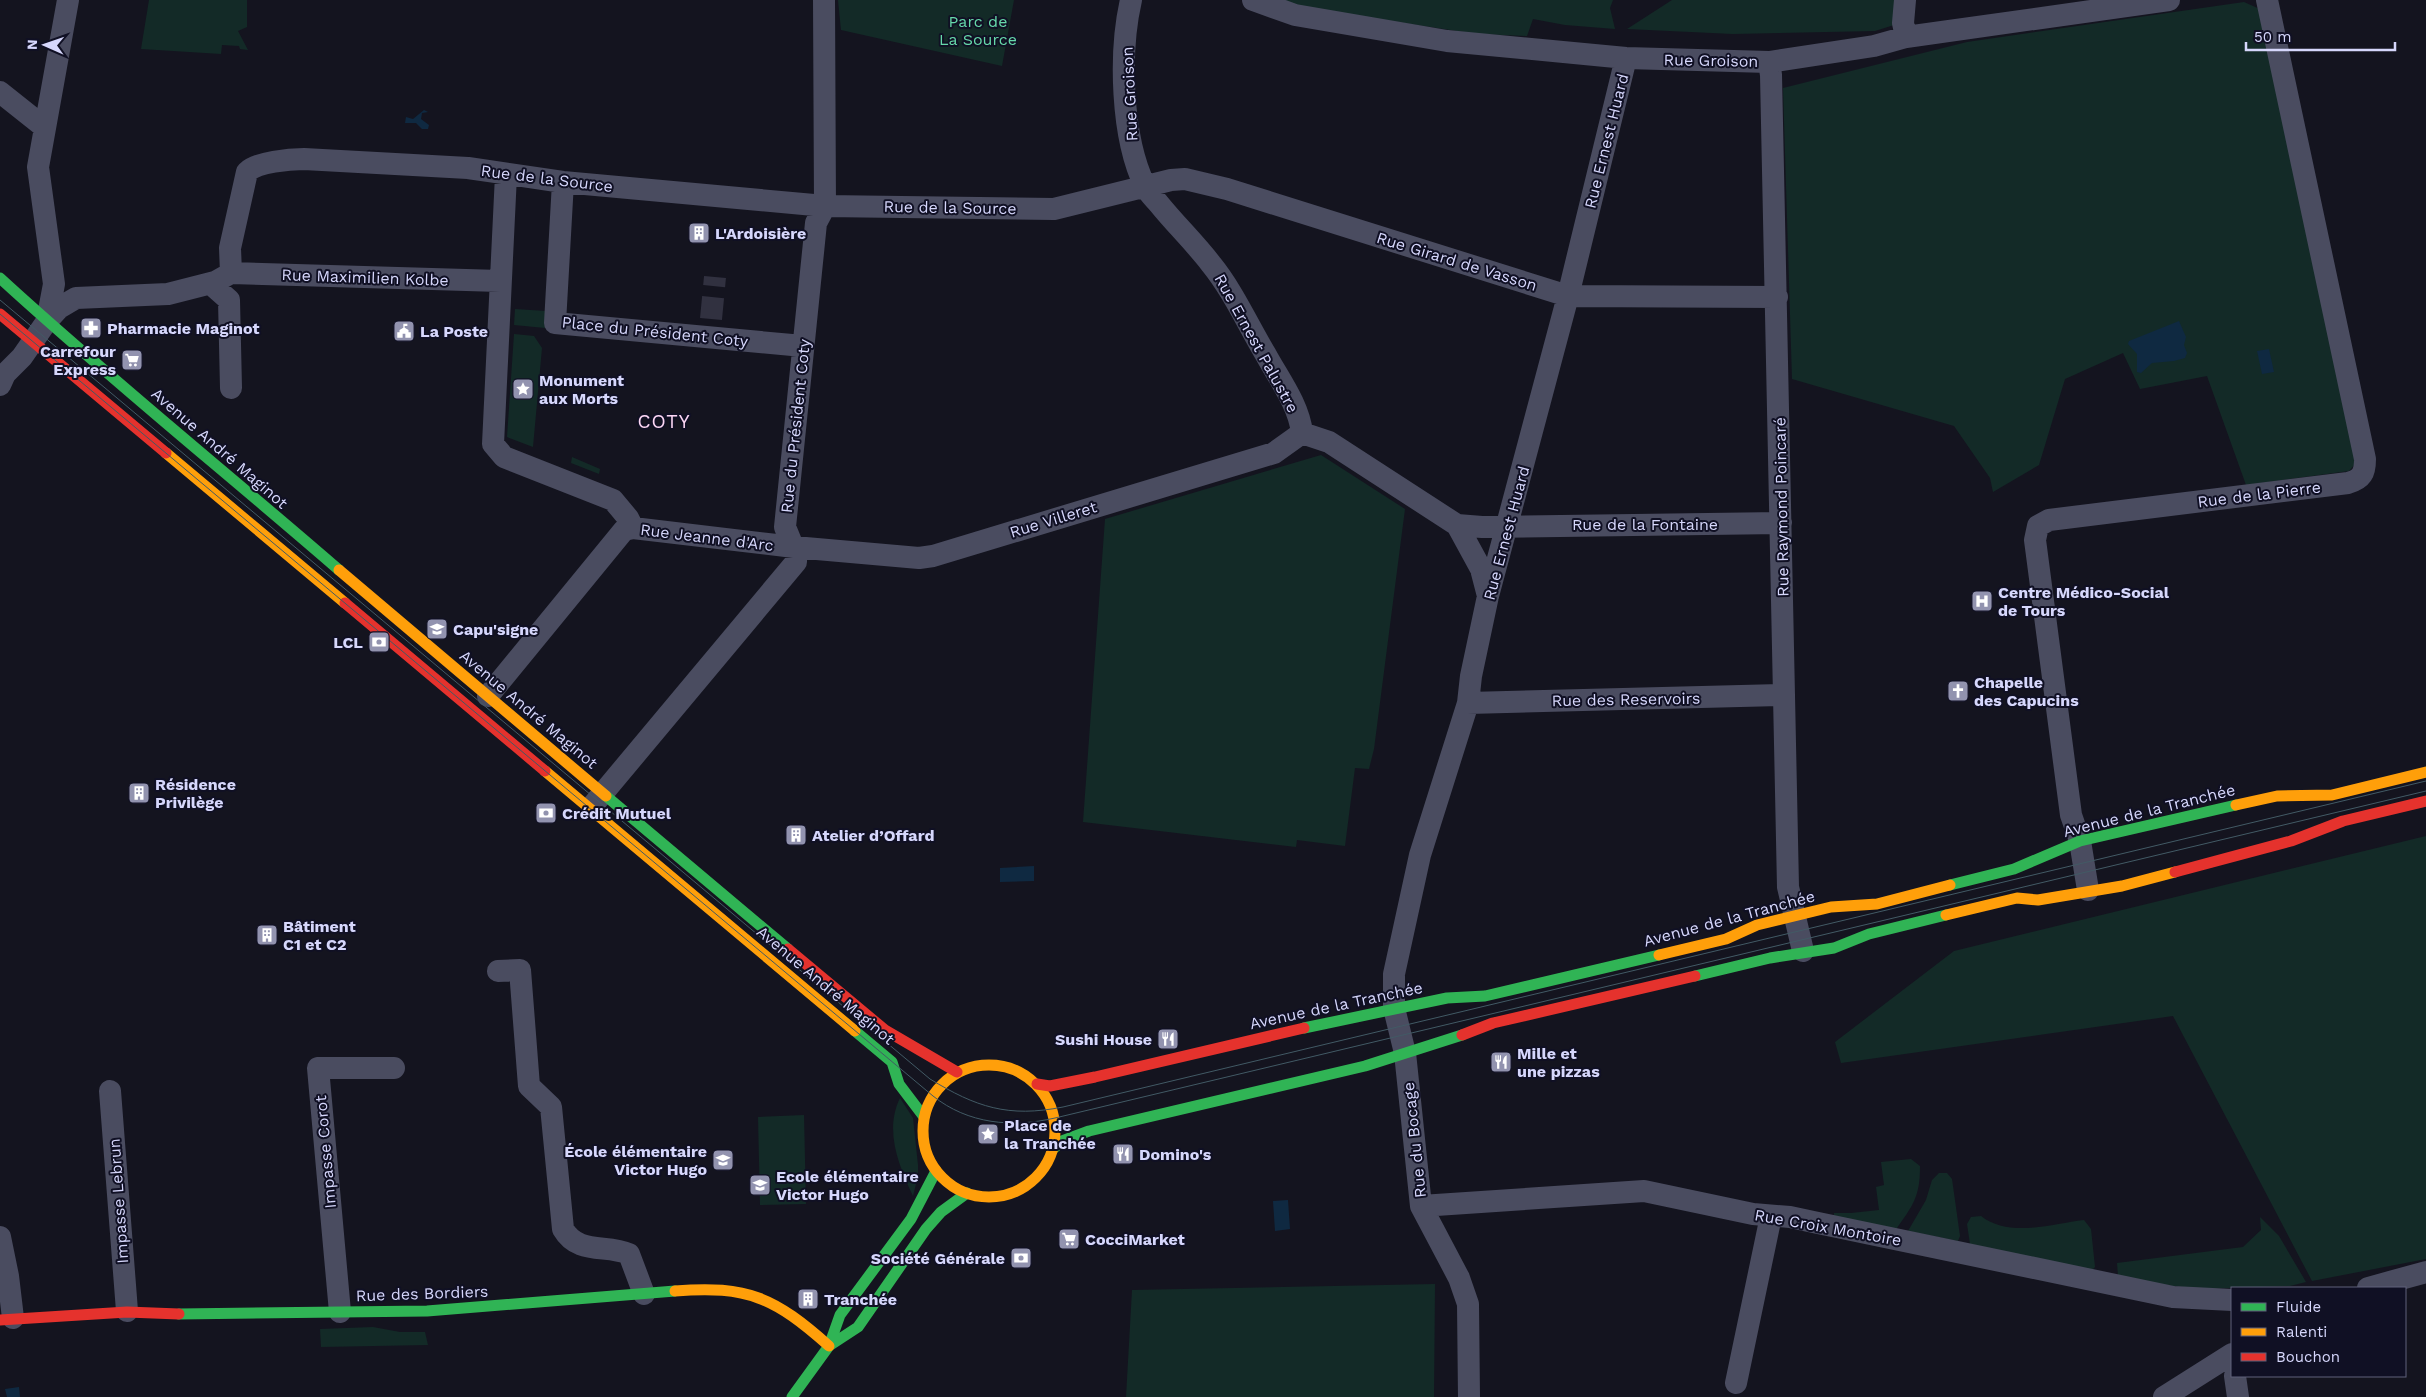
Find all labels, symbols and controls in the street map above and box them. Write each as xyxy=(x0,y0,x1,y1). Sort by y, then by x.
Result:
park label: Parc de La Source xyxy=(939,12,1017,49)
north arrow xyxy=(20,20,70,70)
scale bar xyxy=(2246,20,2395,52)
text: 50 m xyxy=(2254,28,2291,46)
text: N xyxy=(24,39,40,50)
street label: Rue Groison xyxy=(1118,46,1141,142)
street label: Rue Groison xyxy=(1663,50,1758,71)
street label: Rue Ernest Huard xyxy=(1581,72,1632,211)
street label: Rue de la Source xyxy=(480,161,614,196)
street label: Rue de la Source xyxy=(883,197,1017,218)
building icon: L'Ardoisière xyxy=(687,221,711,245)
place label: L'Ardoisière xyxy=(715,224,806,243)
street label: Rue Girard de Vasson xyxy=(1374,228,1539,295)
street label: Rue Maximilien Kolbe xyxy=(281,265,449,290)
street label: Rue Ernest Palustre xyxy=(1211,271,1303,416)
street label: Place du Président Coty xyxy=(561,312,750,351)
pharmacy icon: Pharmacie Maginot xyxy=(79,316,103,340)
place label: Pharmacie Maginot xyxy=(107,319,260,338)
public building icon: La Poste xyxy=(392,319,416,343)
place label: La Poste xyxy=(420,322,488,341)
street label: Rue du Président Coty xyxy=(777,337,814,514)
place label: Carrefour Express xyxy=(40,342,116,379)
supermarket icon: Carrefour Express xyxy=(120,348,144,372)
place label: Monument aux Morts xyxy=(539,371,624,408)
place icon: Monument aux Morts xyxy=(511,377,535,401)
street label: Avenue André Maginot xyxy=(148,384,292,513)
district label: COTY xyxy=(637,410,691,433)
street label: Rue Raymond Poincaré xyxy=(1770,417,1793,597)
street label: Rue Ernest Huard xyxy=(1479,464,1534,602)
street label: Rue de la Pierre xyxy=(2196,478,2322,511)
street label: Rue Villeret xyxy=(1007,497,1099,542)
street label: Rue de la Fontaine xyxy=(1572,515,1718,534)
street label: Rue Jeanne d'Arc xyxy=(639,520,775,555)
place label: Centre Médico-Social de Tours xyxy=(1998,583,2170,620)
hospital icon: Centre Médico-Social de Tours xyxy=(1970,589,1994,613)
school or university icon: Capu'signe xyxy=(425,617,449,641)
place label: Capu'signe xyxy=(453,620,538,639)
bank icon: LCL xyxy=(367,630,391,654)
place label: LCL xyxy=(333,633,363,652)
street label: Avenue André Maginot xyxy=(456,646,602,773)
place label: Chapelle des Capucins xyxy=(1974,673,2079,710)
church icon: Chapelle des Capucins xyxy=(1946,679,1970,703)
street label: Rue des Reservoirs xyxy=(1551,689,1701,710)
place label: Résidence Privilège xyxy=(155,775,236,812)
street label: Avenue de la Tranchée xyxy=(2061,780,2237,841)
building icon: Résidence Privilège xyxy=(127,781,151,805)
bank icon: Crédit Mutuel xyxy=(534,801,558,825)
place label: Crédit Mutuel xyxy=(562,804,672,823)
building icon: Atelier d’Offard xyxy=(784,823,808,847)
place label: Atelier d’Offard xyxy=(812,826,934,845)
street label: Avenue de la Tranchée xyxy=(1641,886,1817,951)
place label: Bâtiment C1 et C2 xyxy=(283,917,356,954)
street label: Avenue André Maginot xyxy=(753,922,899,1049)
building icon: Bâtiment C1 et C2 xyxy=(255,923,279,947)
street label: Avenue de la Tranchée xyxy=(1248,978,1424,1033)
restaurant icon: Sushi House xyxy=(1156,1027,1180,1051)
place label: Sushi House xyxy=(1055,1030,1152,1049)
place label: Mille et une pizzas xyxy=(1517,1044,1600,1081)
restaurant icon: Mille et une pizzas xyxy=(1489,1050,1513,1074)
street label: Rue du Bocage xyxy=(1399,1081,1430,1199)
street label: Impasse Corot xyxy=(311,1094,340,1209)
place label: Place de la Tranchée xyxy=(1004,1116,1096,1153)
place icon: Place de la Tranchée xyxy=(976,1122,1000,1146)
street label: Impasse Lebrun xyxy=(105,1138,132,1264)
place label: École élémentaire Victor Hugo xyxy=(564,1142,707,1179)
restaurant icon: Domino's xyxy=(1111,1142,1135,1166)
place label: Domino's xyxy=(1139,1145,1212,1164)
school or university icon: École élémentaire Victor Hugo xyxy=(711,1148,735,1172)
place label: Ecole élémentaire Victor Hugo xyxy=(776,1167,919,1204)
school or university icon: Ecole élémentaire Victor Hugo xyxy=(748,1173,772,1197)
street label: Rue Croix Montoire xyxy=(1753,1205,1903,1250)
supermarket icon: CocciMarket xyxy=(1057,1227,1081,1251)
place label: CocciMarket xyxy=(1085,1230,1185,1249)
bank icon: Société Générale xyxy=(1009,1246,1033,1270)
place label: Société Générale xyxy=(871,1249,1005,1268)
street label: Rue des Bordiers xyxy=(355,1282,489,1305)
building icon: Tranchée xyxy=(796,1287,820,1311)
legend xyxy=(2231,1287,2406,1377)
place label: Tranchée xyxy=(824,1290,897,1309)
text: Fluide xyxy=(2276,1298,2321,1316)
text: Ralenti xyxy=(2276,1323,2327,1341)
text: Bouchon xyxy=(2276,1348,2340,1366)

